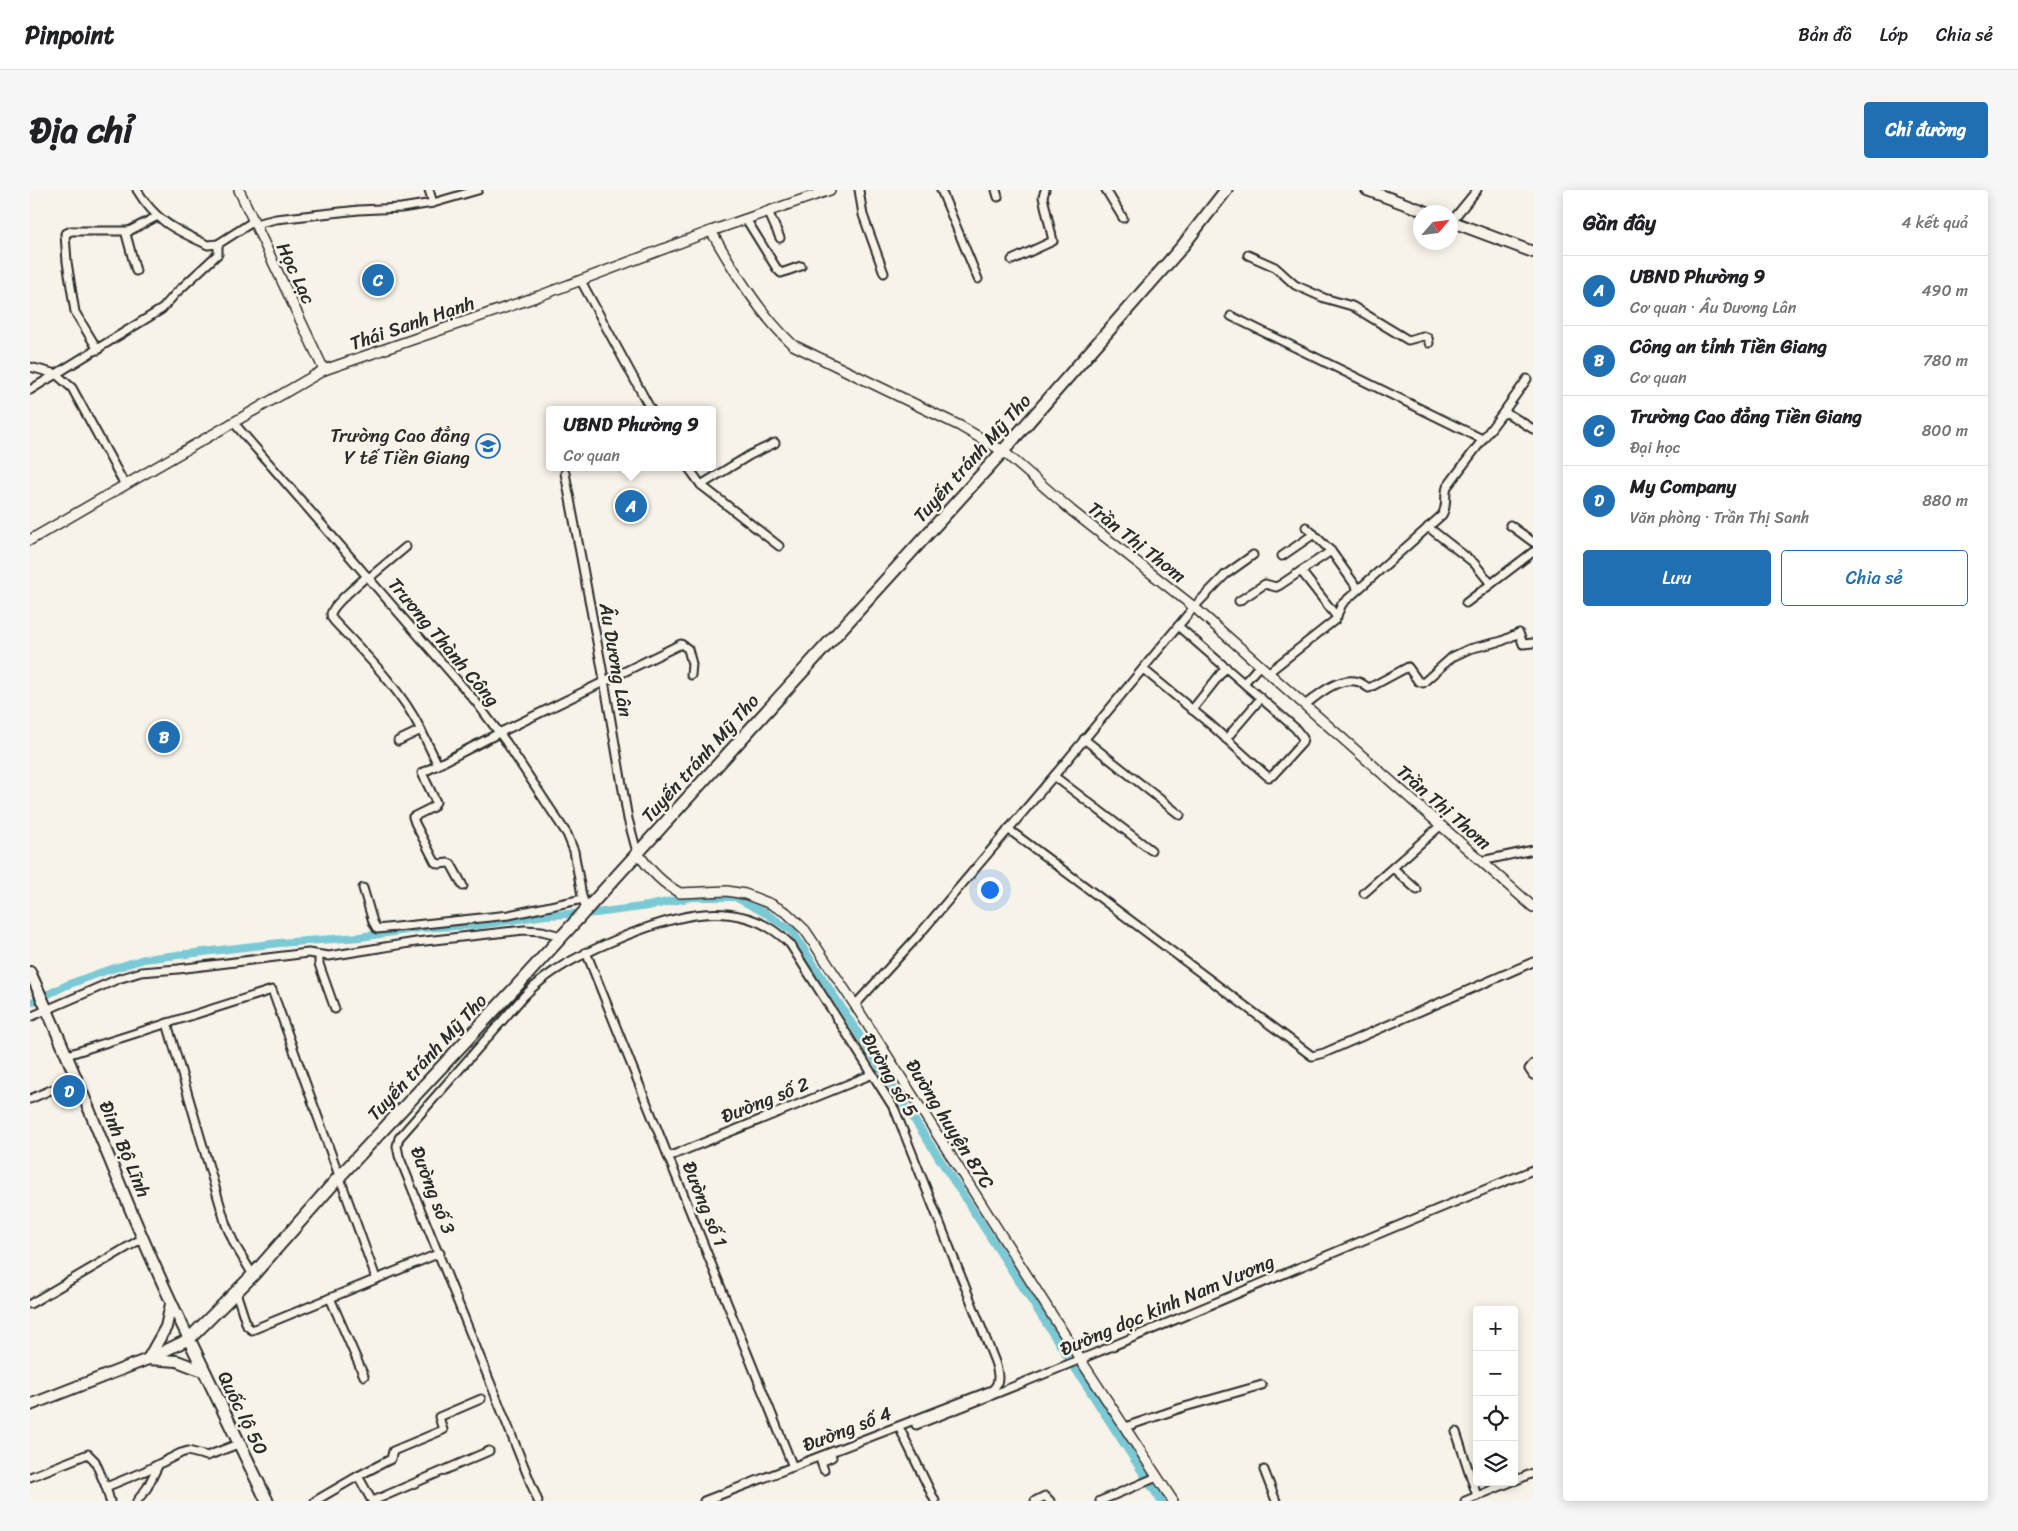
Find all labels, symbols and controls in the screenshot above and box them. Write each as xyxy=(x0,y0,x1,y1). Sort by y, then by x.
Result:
text: Pinpoint xyxy=(25,14,114,56)
text: Bản đồ xyxy=(1798,19,1852,51)
text: Lớp xyxy=(1880,19,1908,51)
text: Chia sẻ xyxy=(1936,19,1993,51)
text: Địa chỉ xyxy=(30,99,133,161)
button: Chỉ đường xyxy=(1864,102,1988,158)
text: Gần đây xyxy=(1583,204,1656,242)
north arrow xyxy=(1413,205,1458,250)
text: 4 kết quả xyxy=(1902,208,1968,237)
street label: Học Lạc xyxy=(267,236,325,310)
text: UBND Phường 9 xyxy=(1630,260,1765,293)
pin: C xyxy=(362,261,394,299)
text: A xyxy=(1594,276,1604,305)
text: 490 m xyxy=(1922,276,1968,305)
street label: Thái Sanh Hạnh xyxy=(345,286,479,360)
text: Cơ quan · Âu Dương Lân xyxy=(1630,293,1796,322)
text: Công an tỉnh Tiền Giang xyxy=(1630,330,1827,363)
text: B xyxy=(1594,346,1604,375)
text: 780 m xyxy=(1923,346,1968,375)
text: Cơ quan xyxy=(1630,363,1687,392)
street label: Tuyến tránh Mỹ Tho xyxy=(905,386,1040,530)
text: Trường Cao đẳng Tiền Giang xyxy=(1630,400,1862,433)
popup xyxy=(546,406,716,471)
text: UBND Phường 9 xyxy=(563,408,699,441)
text: C xyxy=(1594,416,1604,445)
text: 800 m xyxy=(1922,416,1968,445)
place label: Trường Cao đẳng Y tế Tiền Giang xyxy=(330,419,470,474)
school or university icon: Trường Cao đẳng Y tế Tiền Giang xyxy=(475,433,501,459)
text: Đại học xyxy=(1630,433,1681,462)
text: Cơ quan xyxy=(563,441,620,470)
text: My Company xyxy=(1630,470,1736,503)
text: D xyxy=(1594,486,1604,515)
text: 880 m xyxy=(1922,486,1968,515)
pin: A xyxy=(615,487,647,525)
street label: Trần Thị Thơm xyxy=(1080,493,1194,592)
text: Văn phòng · Trần Thị Sanh xyxy=(1630,503,1809,532)
button: Lưu xyxy=(1583,550,1771,606)
button: Chia sẻ xyxy=(1781,550,1968,606)
street label: Trương Thành Công xyxy=(380,570,509,715)
street label: Âu Dương Lân xyxy=(590,599,642,720)
street label: Tuyến tránh Mỹ Tho xyxy=(633,686,768,830)
pin: B xyxy=(148,718,180,756)
street label: Trần Thị Thơm xyxy=(1389,756,1500,858)
your location xyxy=(977,877,1003,903)
street label: Tuyến tránh Mỹ Tho xyxy=(359,985,495,1128)
street label: Đường số 5 xyxy=(852,1026,928,1124)
street label: Đường huyện 87C xyxy=(897,1052,1003,1196)
street label: Đường số 2 xyxy=(716,1067,814,1133)
pin: D xyxy=(53,1072,85,1110)
street label: Đinh Bộ Lĩnh xyxy=(90,1095,160,1203)
street label: Đường số 3 xyxy=(401,1141,465,1239)
street label: Đường số 1 xyxy=(673,1156,737,1252)
street label: Đường dọc kinh Nam Vương xyxy=(1055,1245,1280,1365)
map controls xyxy=(1473,1306,1518,1486)
button: + xyxy=(1473,1306,1518,1351)
button: − xyxy=(1473,1351,1518,1396)
street label: Quốc lộ 50 xyxy=(208,1365,278,1461)
button: locate xyxy=(1473,1396,1518,1441)
street label: Đường số 4 xyxy=(797,1397,897,1461)
button: layers xyxy=(1473,1441,1518,1486)

